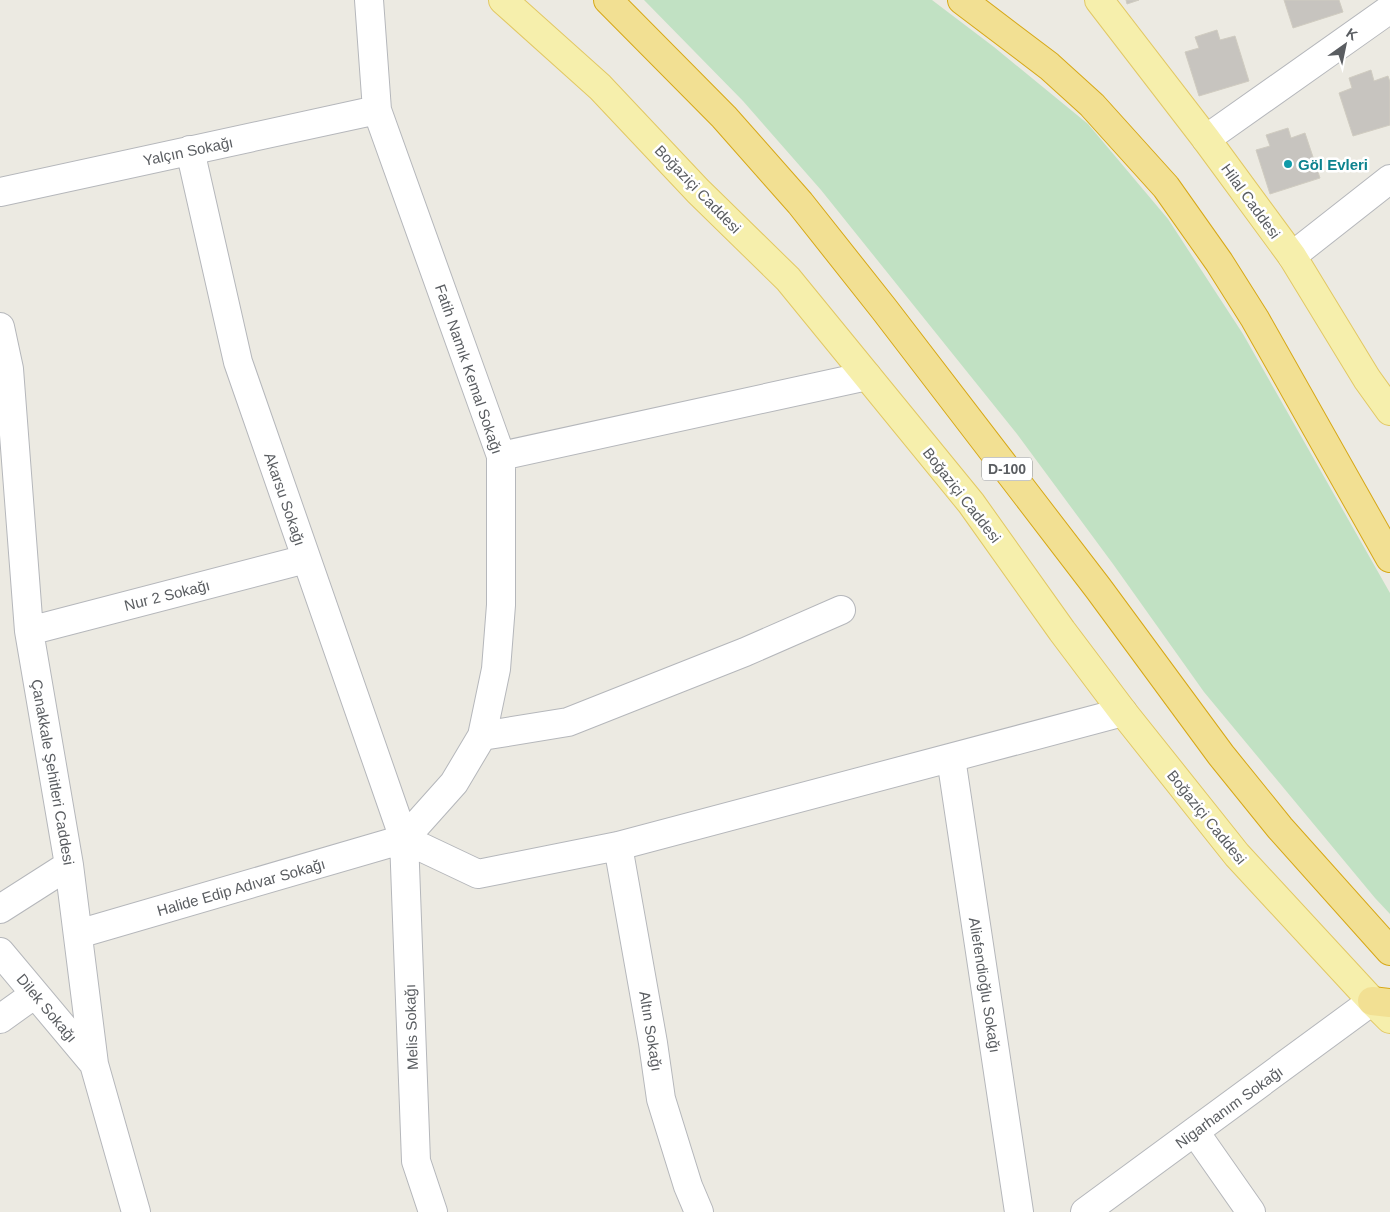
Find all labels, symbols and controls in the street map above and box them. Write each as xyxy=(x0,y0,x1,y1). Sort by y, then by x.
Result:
north arrow xyxy=(1320,20,1370,70)
text: K xyxy=(1343,25,1361,44)
street label: Yalçın Sokağı xyxy=(142,133,234,169)
street label: Boğaziçi Caddesi xyxy=(652,141,744,237)
place label: Göl Evleri xyxy=(1298,156,1368,173)
marker: Göl Evleri xyxy=(1282,158,1294,170)
street label: Hilal Caddesi xyxy=(1218,160,1284,242)
street label: Fatih Namık Kemal Sokağı xyxy=(432,282,506,456)
street label: Boğaziçi Caddesi xyxy=(920,444,1004,546)
street label: Akarsu Sokağı xyxy=(261,450,309,548)
road number: D-100 xyxy=(982,458,1032,480)
street label: Nur 2 Sokağı xyxy=(122,576,212,614)
street label: Çanakkale Şehitleri Caddesi xyxy=(28,678,78,866)
street label: Boğaziçi Caddesi xyxy=(1164,767,1250,867)
street label: Halide Edip Adıvar Sokağı xyxy=(155,855,327,919)
street label: Aliefendioğlu Sokağı xyxy=(966,916,1004,1054)
street label: Dilek Sokağı xyxy=(13,970,81,1046)
street label: Melis Sokağı xyxy=(401,984,421,1070)
street label: Altın Sokağı xyxy=(636,990,666,1072)
street label: Nigarhanım Sokağı xyxy=(1172,1062,1286,1152)

